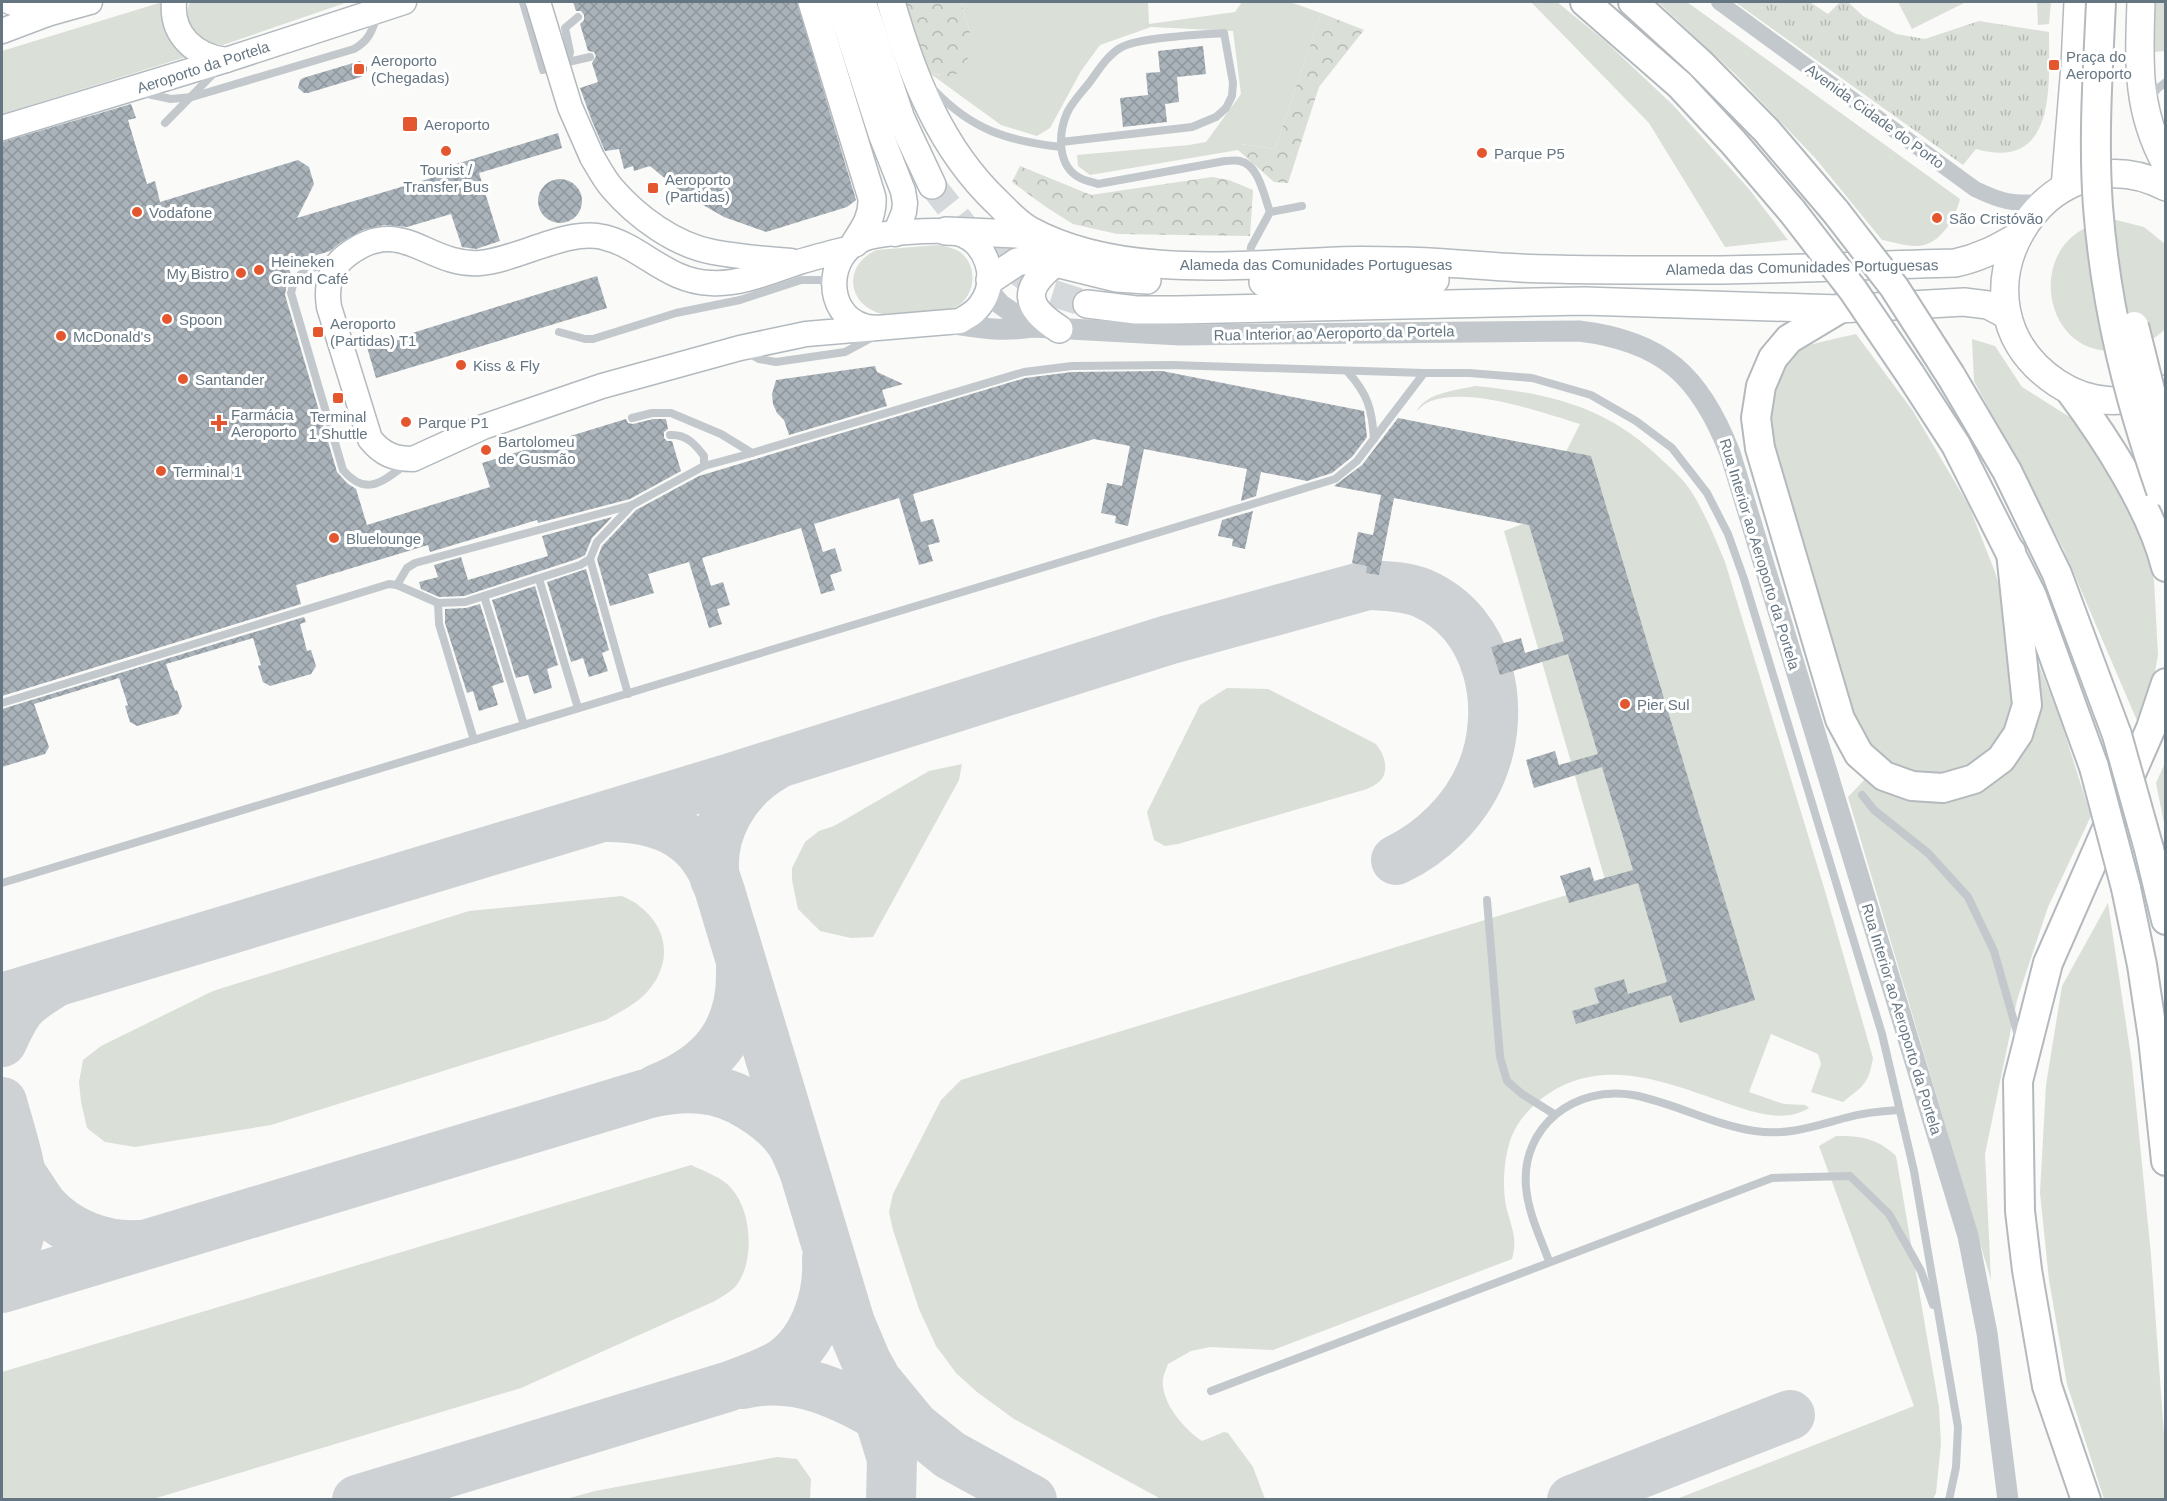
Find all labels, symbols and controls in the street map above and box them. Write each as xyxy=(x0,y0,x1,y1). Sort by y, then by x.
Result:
street label: Aeroporto da Portela xyxy=(135,37,272,96)
place label: Praça do Aeroporto xyxy=(2066,48,2132,82)
place label: Aeroporto (Chegadas) xyxy=(371,52,449,86)
marker: Praça do Aeroporto xyxy=(2047,58,2061,72)
street label: Avenida Cidade do Porto xyxy=(1803,60,1947,172)
marker: Aeroporto (Chegadas) xyxy=(352,62,366,76)
marker: Aeroporto xyxy=(401,115,419,133)
place label: Aeroporto xyxy=(424,116,490,133)
marker: Tourist / Transfer Bus xyxy=(439,144,453,158)
place label: Parque P5 xyxy=(1494,145,1565,162)
marker: Parque P5 xyxy=(1475,146,1489,160)
place label: Tourist / Transfer Bus xyxy=(403,161,489,195)
place label: Aeroporto (Partidas) xyxy=(665,171,731,205)
marker: Aeroporto (Partidas) xyxy=(646,181,660,195)
place label: Vodafone xyxy=(149,204,212,221)
marker: Vodafone xyxy=(130,205,144,219)
place label: São Cristóvão xyxy=(1949,210,2043,227)
marker: São Cristóvão xyxy=(1930,211,1944,225)
place label: Heineken Grand Café xyxy=(271,253,349,287)
street label: Alameda das Comunidades Portuguesas xyxy=(1180,256,1452,273)
street label: Alameda das Comunidades Portuguesas xyxy=(1666,256,1938,278)
marker: Heineken Grand Café xyxy=(252,263,266,277)
place label: My Bistro xyxy=(166,265,229,282)
marker: My Bistro xyxy=(234,266,248,280)
place label: Spoon xyxy=(179,311,222,328)
marker: Spoon xyxy=(160,312,174,326)
place label: Aeroporto (Partidas) T1 xyxy=(330,315,416,349)
street label: Rua Interior ao Aeroporto da Portela xyxy=(1213,322,1455,344)
marker: Aeroporto (Partidas) T1 xyxy=(311,325,325,339)
place label: McDonald's xyxy=(73,328,151,345)
marker: McDonald's xyxy=(54,329,68,343)
place label: Kiss & Fly xyxy=(473,357,540,374)
marker: Kiss & Fly xyxy=(454,358,468,372)
place label: Santander xyxy=(195,371,264,388)
marker: Santander xyxy=(176,372,190,386)
marker: Terminal 1 Shuttle xyxy=(331,391,345,405)
place label: Farmácia Aeroporto xyxy=(231,406,297,440)
place label: Terminal 1 Shuttle xyxy=(308,408,368,442)
place label: Parque P1 xyxy=(418,414,489,431)
marker: Parque P1 xyxy=(399,415,413,429)
marker: Farmácia Aeroporto xyxy=(212,416,226,430)
place label: Bartolomeu de Gusmão xyxy=(498,433,576,467)
street label: Rua Interior ao Aeroporto da Portela xyxy=(1717,436,1804,672)
marker: Bartolomeu de Gusmão xyxy=(479,443,493,457)
place label: Terminal 1 xyxy=(173,463,242,480)
marker: Terminal 1 xyxy=(154,464,168,478)
place label: Bluelounge xyxy=(346,530,421,547)
marker: Bluelounge xyxy=(327,531,341,545)
place label: Pier Sul xyxy=(1637,696,1690,713)
marker: Pier Sul xyxy=(1618,697,1632,711)
street label: Rua Interior ao Aeroporto da Portela xyxy=(1859,901,1946,1137)

